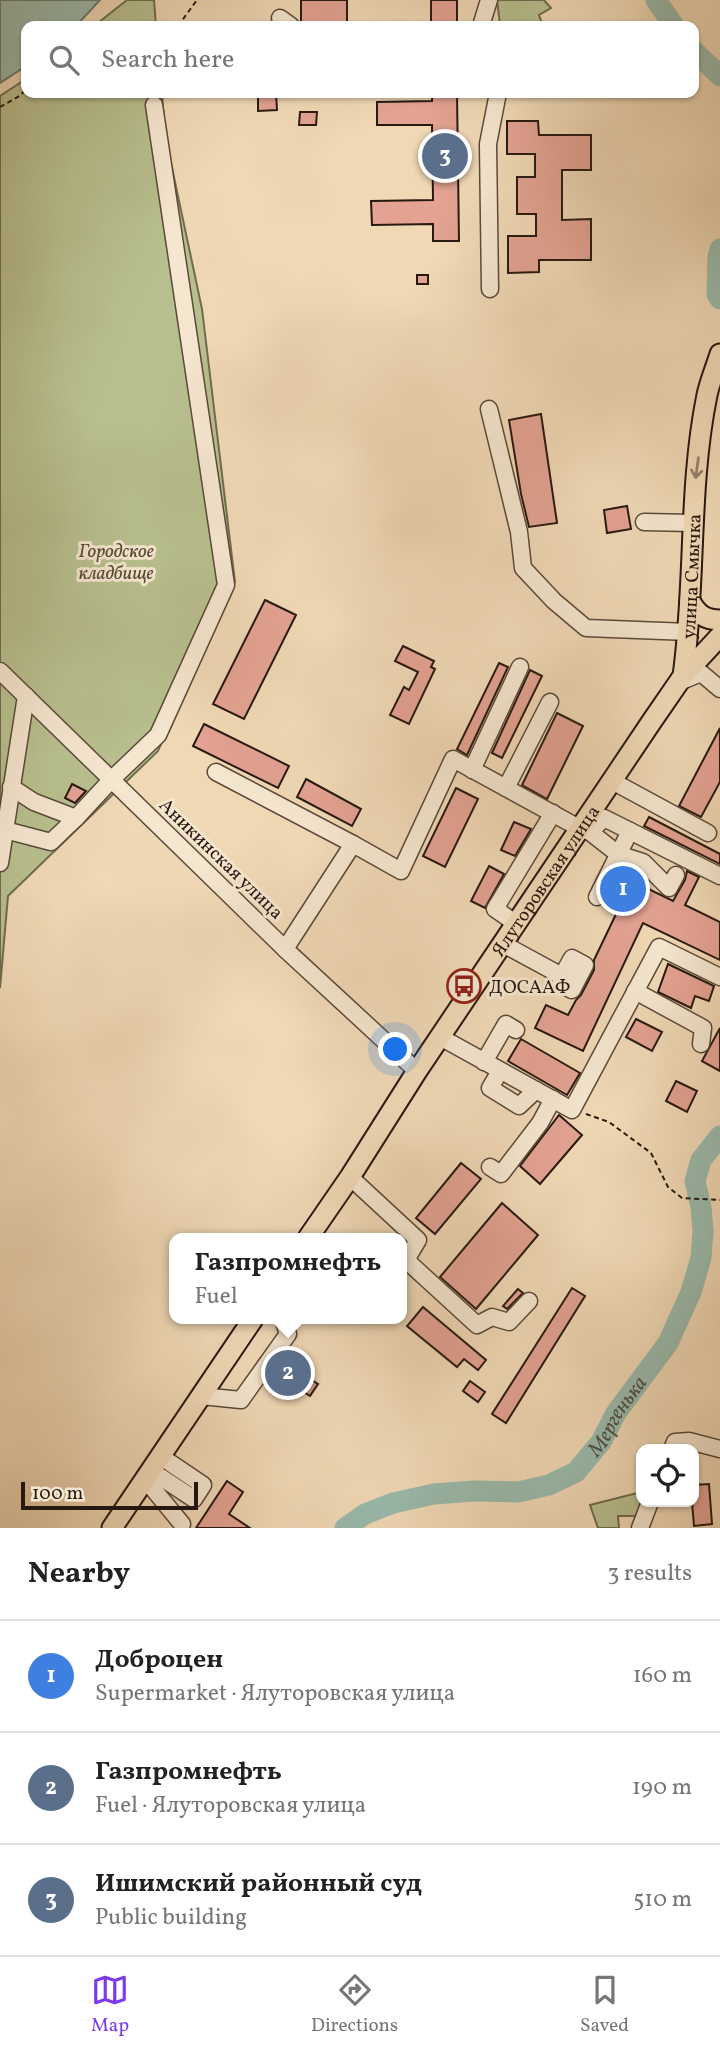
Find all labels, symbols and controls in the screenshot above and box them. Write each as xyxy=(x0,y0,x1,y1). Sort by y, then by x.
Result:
search box xyxy=(21,21,699,98)
icon: search xyxy=(45,41,83,79)
text: Search here xyxy=(101,42,234,78)
pin: 3 xyxy=(422,130,468,182)
one-way arrow xyxy=(690,456,703,479)
street label: улица Смычка xyxy=(676,513,709,640)
park label: Городское кладбище xyxy=(78,539,154,587)
street label: Аникинская улица xyxy=(153,793,289,926)
street label: Ялуторовская улица xyxy=(486,801,607,962)
pin: 1 xyxy=(600,863,646,915)
bus stop icon: ДОСААФ xyxy=(445,967,483,1005)
place label: ДОСААФ xyxy=(489,975,570,1001)
your location xyxy=(378,1032,412,1066)
popup xyxy=(169,1233,407,1324)
text: Газпромнефть xyxy=(195,1245,381,1281)
text: Fuel xyxy=(195,1281,238,1313)
pin: 2 xyxy=(265,1347,311,1399)
water label: Мергенька xyxy=(581,1371,655,1464)
map controls xyxy=(636,1444,699,1507)
button: locate xyxy=(636,1444,699,1507)
scale bar xyxy=(21,1479,198,1511)
text: 100 m xyxy=(32,1481,83,1507)
text: Nearby xyxy=(28,1553,130,1595)
text: 3 results xyxy=(607,1558,692,1590)
text: Доброцен xyxy=(95,1642,223,1678)
text: 1 xyxy=(46,1660,56,1692)
text: 160 m xyxy=(633,1660,692,1692)
text: Supermarket · Ялуторовская улица xyxy=(95,1678,455,1710)
text: Газпромнефть xyxy=(95,1754,282,1790)
text: 2 xyxy=(45,1772,57,1804)
text: 190 m xyxy=(632,1772,692,1804)
text: Fuel · Ялуторовская улица xyxy=(95,1790,366,1822)
text: Ишимский районный суд xyxy=(95,1866,422,1902)
text: 3 xyxy=(45,1884,57,1916)
text: 510 m xyxy=(633,1884,692,1916)
text: Public building xyxy=(95,1902,247,1934)
tab: Map xyxy=(91,1971,129,2039)
tab: Directions xyxy=(311,1971,398,2039)
tab: Saved xyxy=(580,1971,629,2039)

